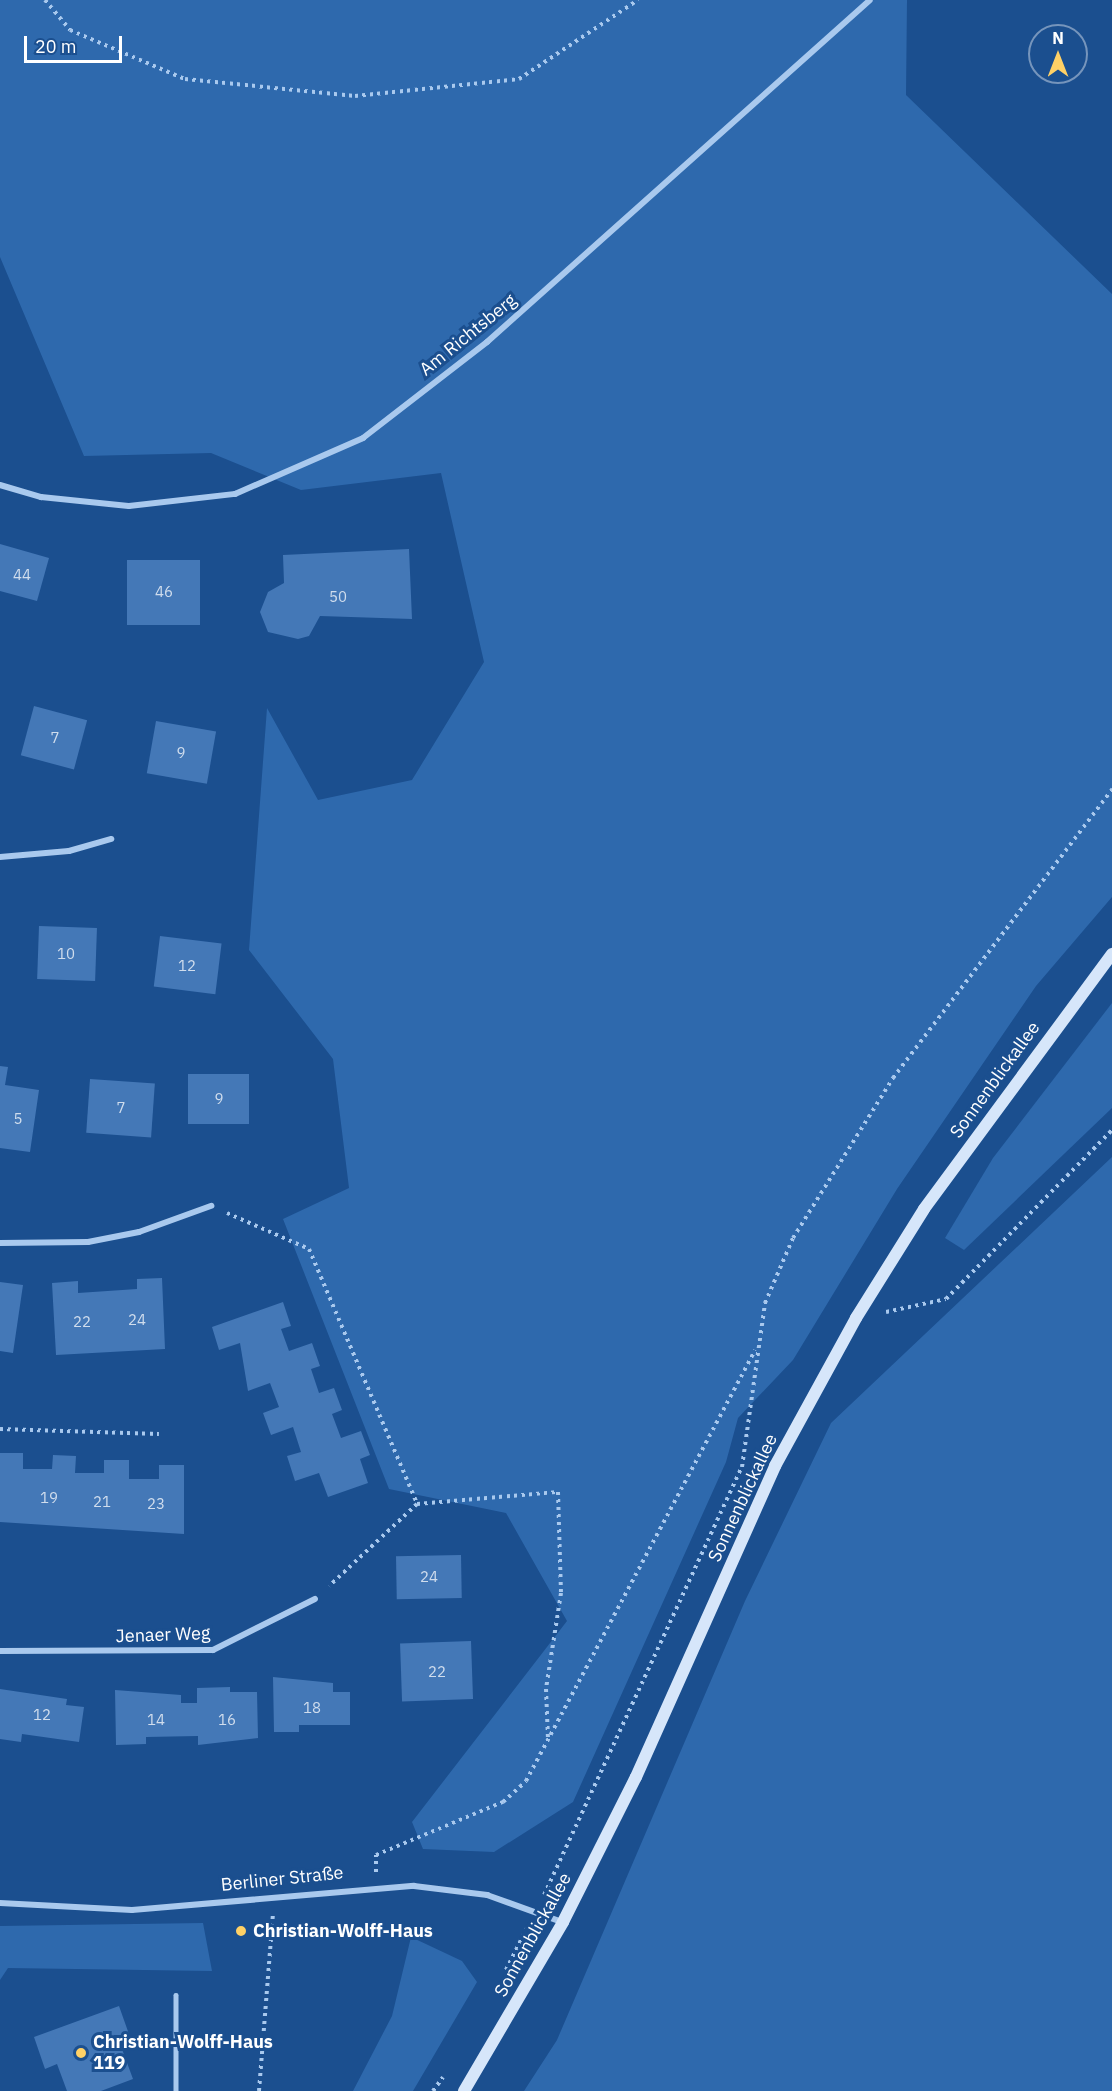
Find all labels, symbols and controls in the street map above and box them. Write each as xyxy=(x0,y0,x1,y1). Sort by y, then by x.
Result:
scale bar xyxy=(27,24,124,62)
north arrow xyxy=(1028,24,1088,84)
text: N xyxy=(1052,28,1064,48)
text: 20 m xyxy=(35,35,77,58)
street label: Am Richtsberg xyxy=(415,290,521,380)
house number: 44 xyxy=(13,566,31,584)
house number: 46 xyxy=(155,583,173,601)
house number: 50 xyxy=(329,588,347,606)
house number: 7 xyxy=(51,729,59,747)
house number: 9 xyxy=(177,744,185,762)
house number: 10 xyxy=(57,945,75,963)
house number: 12 xyxy=(178,957,196,975)
street label: Sonnenblickallee xyxy=(946,1018,1044,1142)
house number: 9 xyxy=(215,1090,223,1108)
house number: 7 xyxy=(117,1099,125,1117)
house number: 5 xyxy=(14,1110,22,1128)
house number: 24 xyxy=(128,1311,146,1329)
house number: 22 xyxy=(73,1313,91,1331)
street label: Sonnenblickallee xyxy=(704,1431,782,1565)
house number: 19 xyxy=(40,1489,58,1507)
house number: 21 xyxy=(93,1493,111,1511)
house number: 23 xyxy=(147,1495,165,1513)
house number: 24 xyxy=(420,1568,438,1586)
street label: Jenaer Weg xyxy=(115,1623,211,1647)
house number: 22 xyxy=(428,1663,446,1681)
house number: 18 xyxy=(303,1699,321,1717)
house number: 12 xyxy=(33,1706,51,1724)
house number: 14 xyxy=(147,1711,165,1729)
house number: 16 xyxy=(218,1711,236,1729)
street label: Berliner Straße xyxy=(220,1862,344,1896)
street label: Sonnenblickallee xyxy=(490,1869,576,2001)
place label: Christian-Wolff-Haus xyxy=(253,1920,433,1942)
marker: Christian-Wolff-Haus xyxy=(234,1924,248,1938)
place label: Christian-Wolff-Haus 119 xyxy=(93,2032,273,2074)
marker: Christian-Wolff-Haus 119 xyxy=(74,2046,88,2060)

